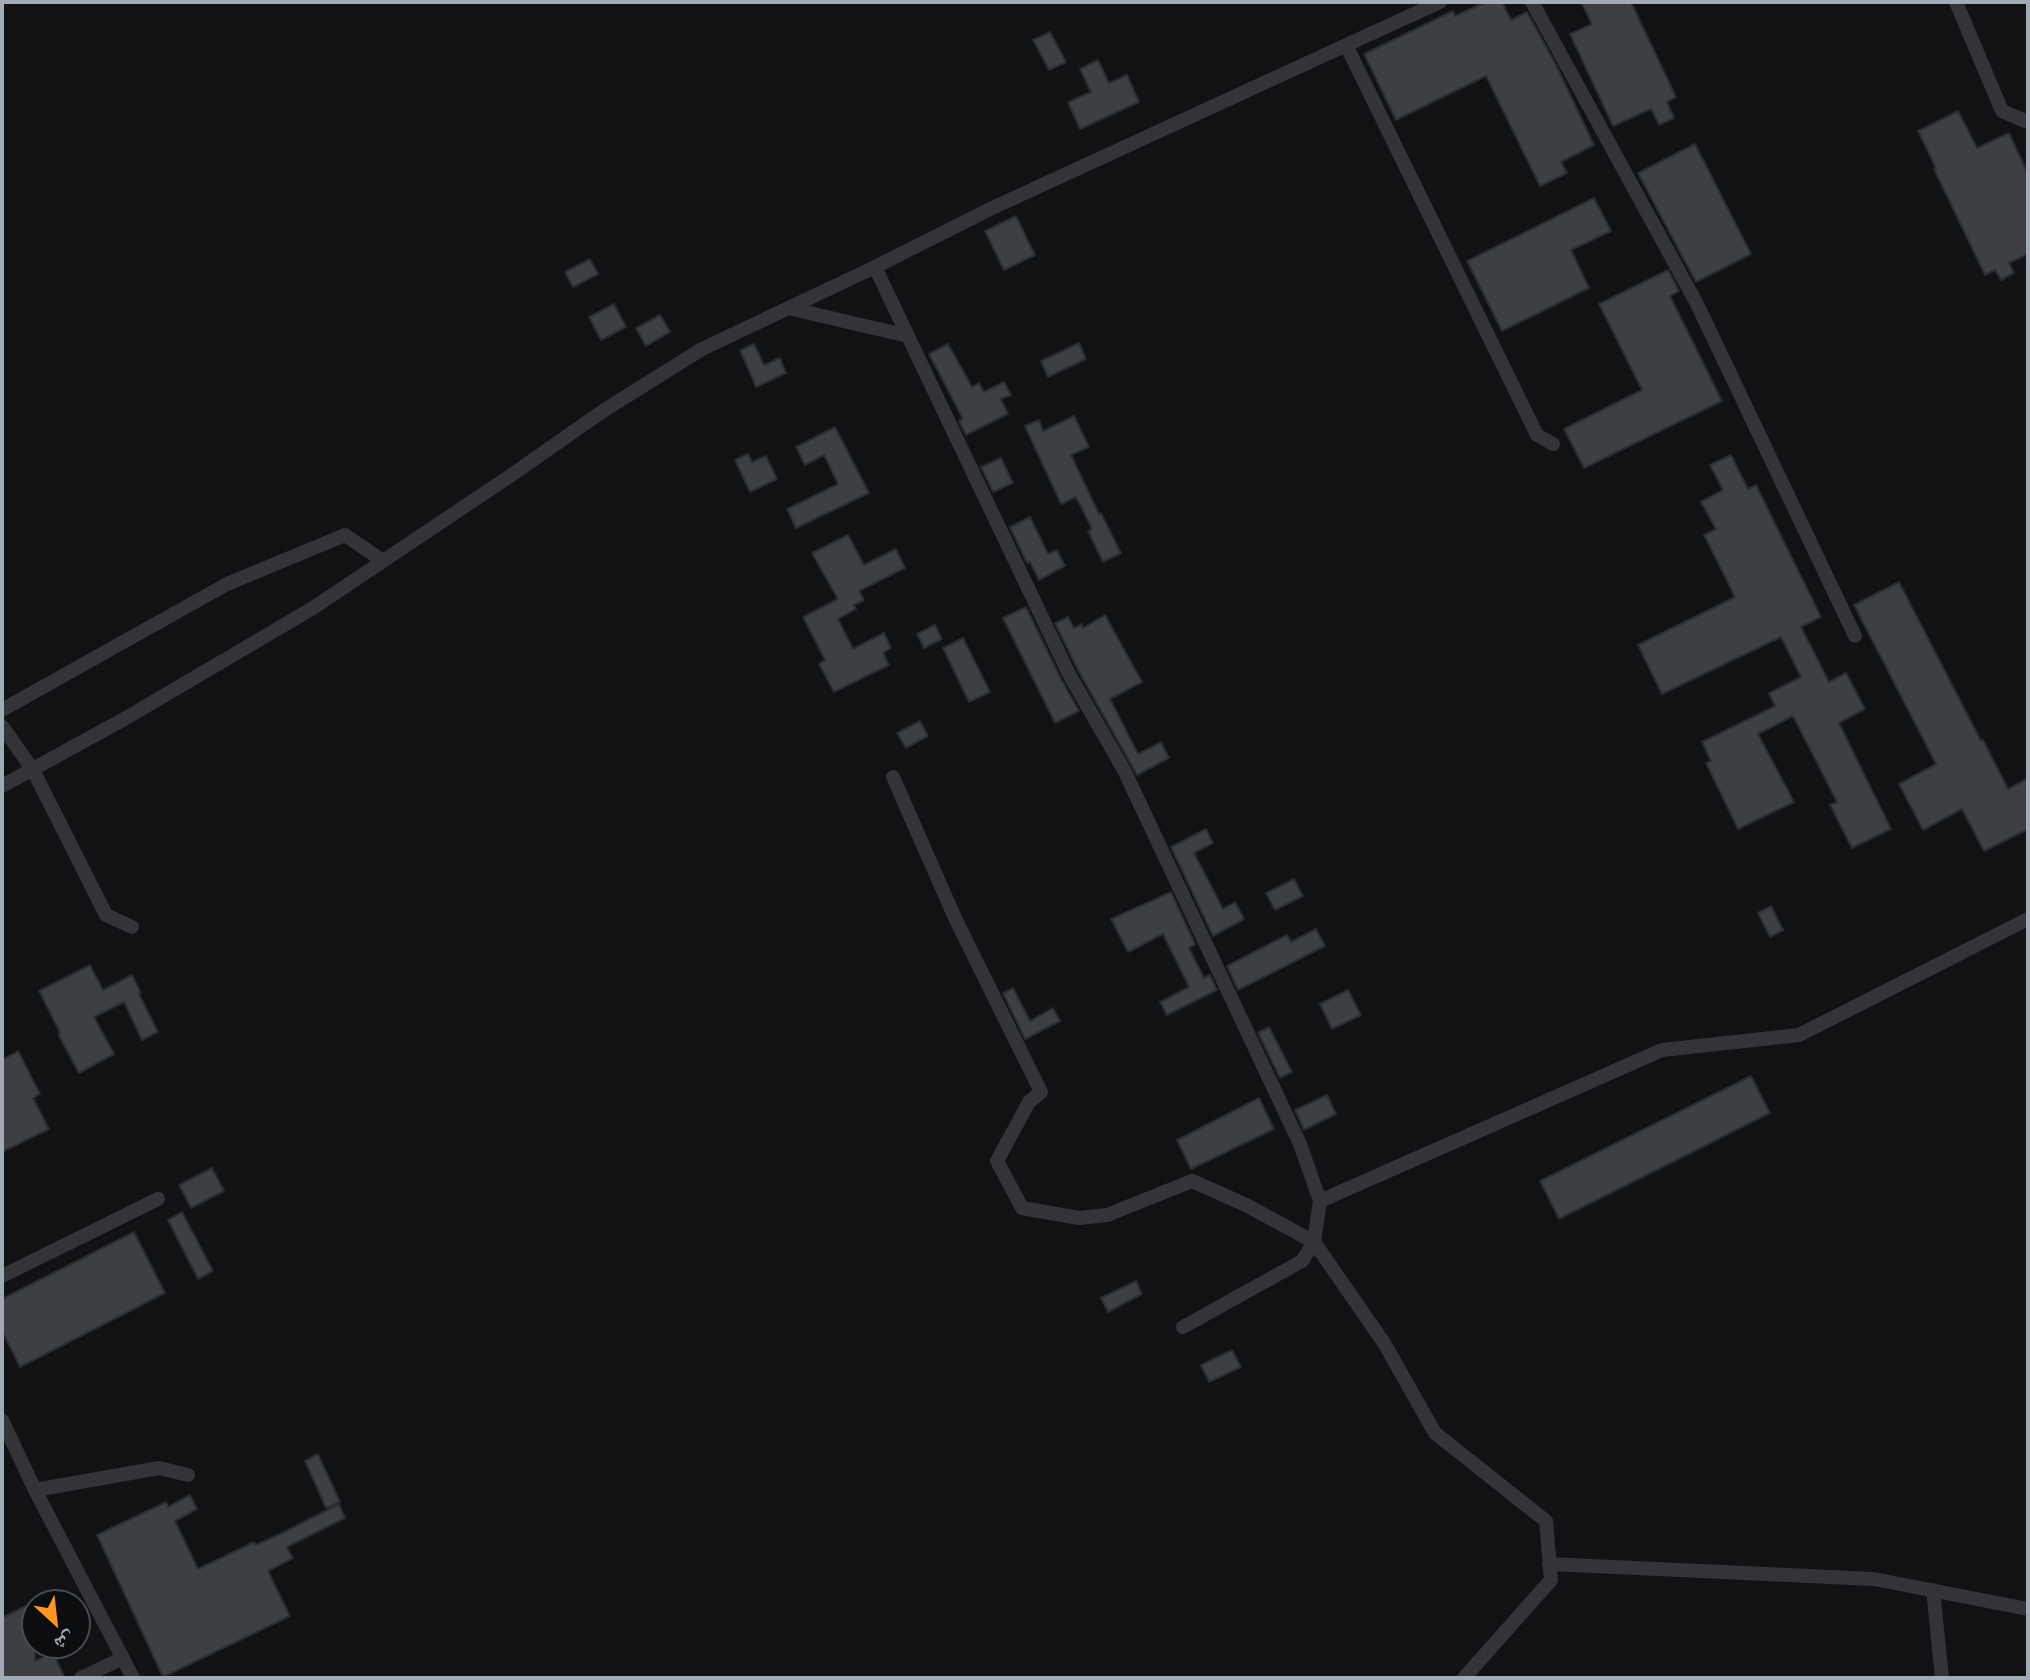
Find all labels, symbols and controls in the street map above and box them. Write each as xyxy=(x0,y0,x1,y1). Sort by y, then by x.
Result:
north arrow xyxy=(21,1589,91,1659)
text: ش xyxy=(50,1625,80,1658)

